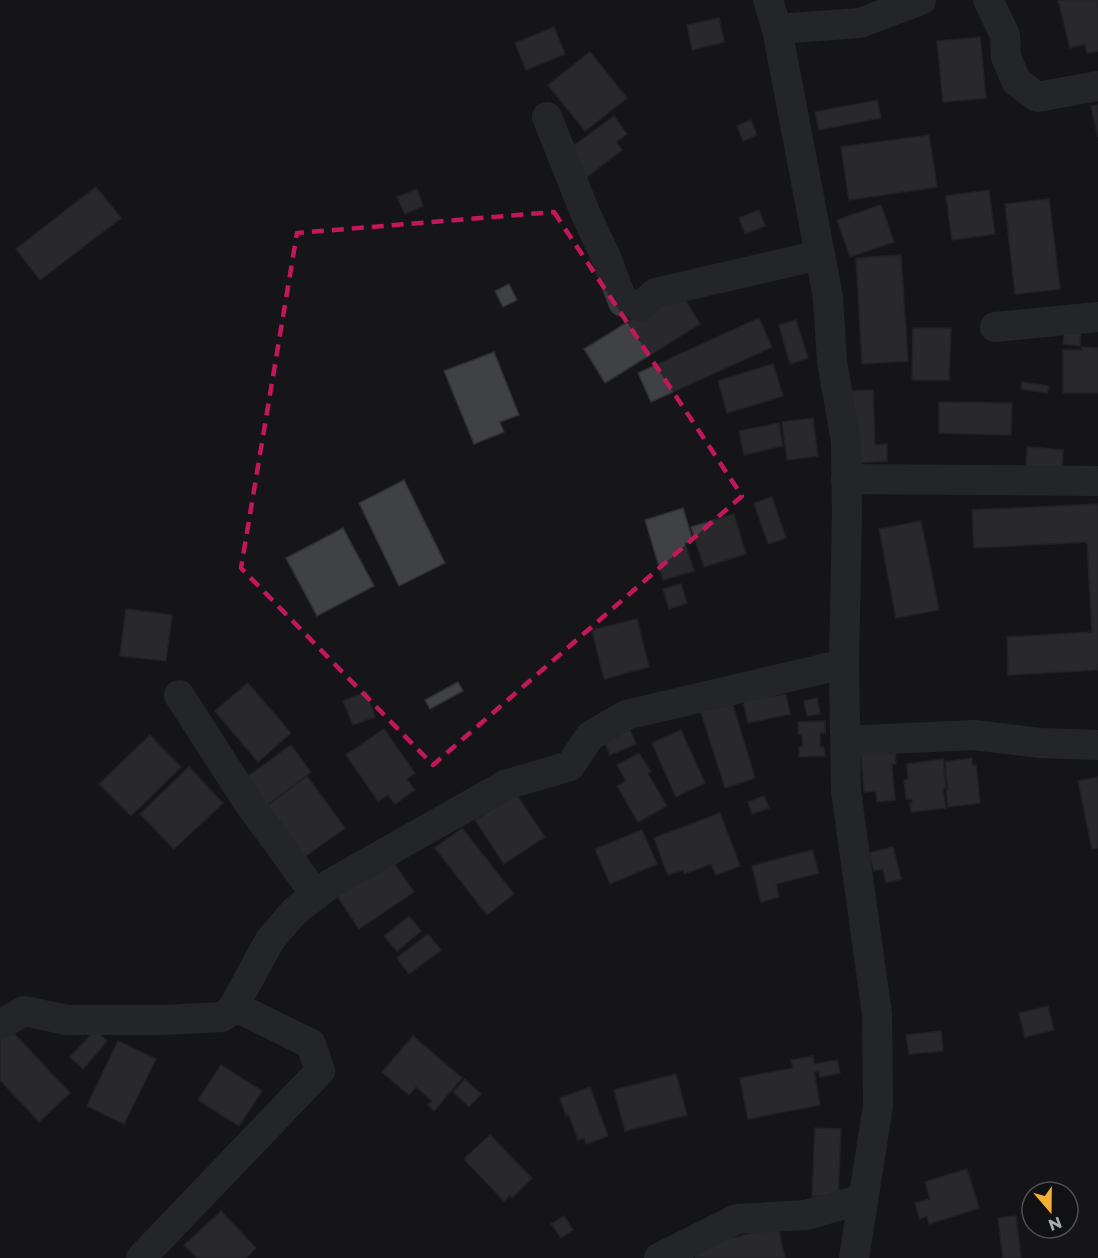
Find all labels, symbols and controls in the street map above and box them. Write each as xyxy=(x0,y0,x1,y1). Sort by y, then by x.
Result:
north arrow xyxy=(1020,1180,1080,1240)
text: N xyxy=(1046,1212,1064,1235)

